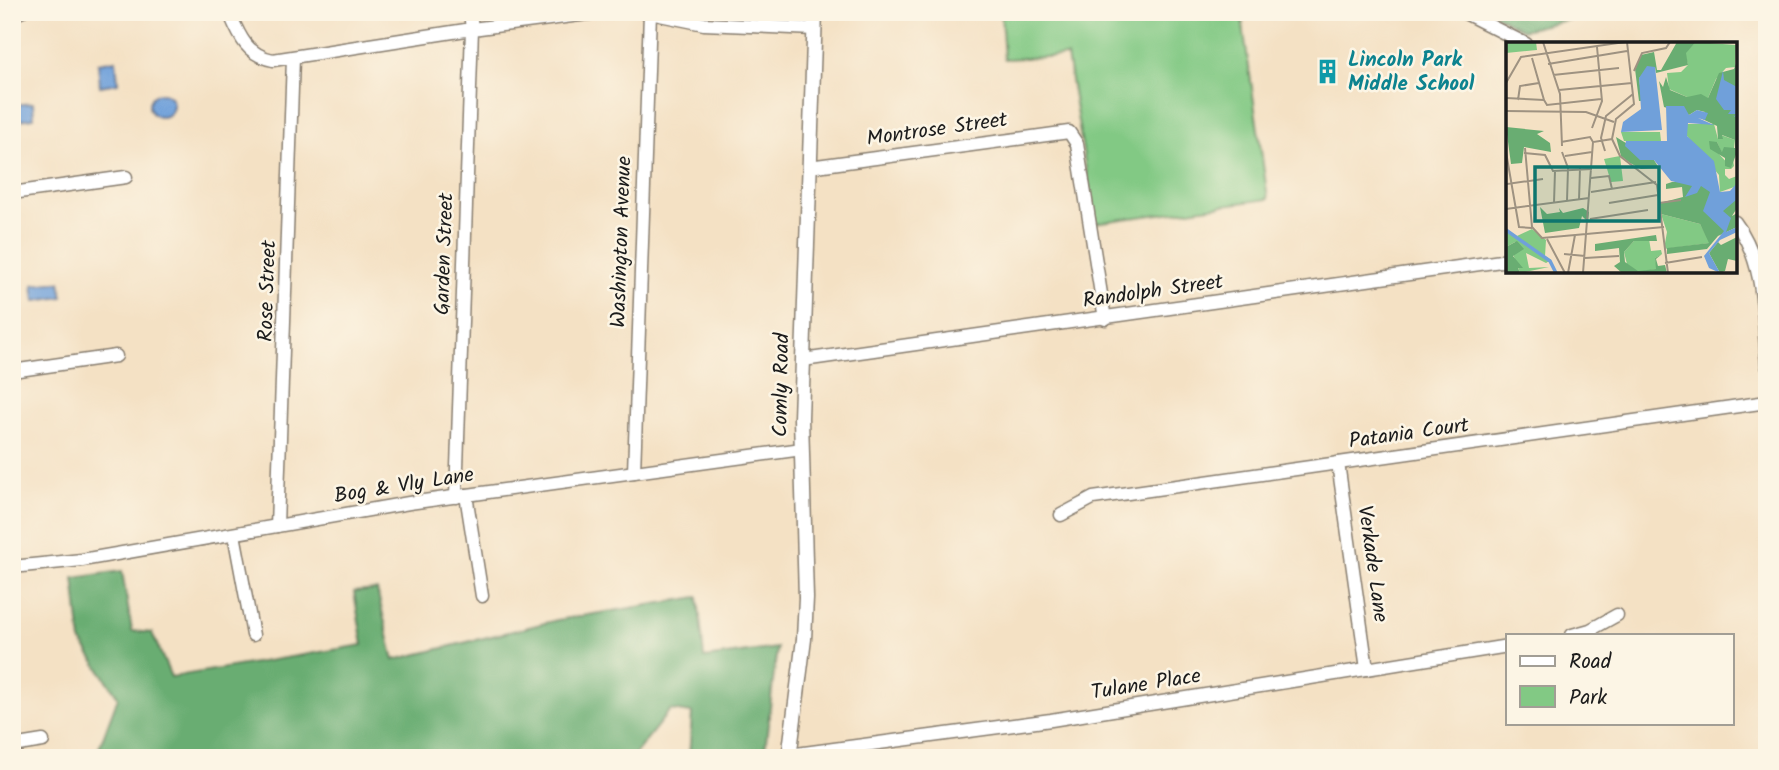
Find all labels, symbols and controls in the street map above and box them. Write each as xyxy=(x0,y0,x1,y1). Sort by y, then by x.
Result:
inset map xyxy=(1506,42,1737,273)
place label: Lincoln Park Middle School xyxy=(1348,44,1475,101)
building icon: Lincoln Park Middle School xyxy=(1314,58,1342,86)
street label: Montrose Street xyxy=(864,104,1010,156)
street label: Washington Avenue xyxy=(603,155,642,328)
street label: Garden Street xyxy=(426,191,464,316)
street label: Rose Street xyxy=(250,239,286,342)
street label: Randolph Street xyxy=(1081,266,1226,318)
street label: Comly Road xyxy=(765,332,799,437)
street label: Patania Court xyxy=(1347,409,1472,459)
street label: Bog & Vly Lane xyxy=(332,459,477,513)
street label: Verkade Lane xyxy=(1347,503,1397,625)
legend xyxy=(1506,634,1734,724)
text: Road xyxy=(1569,646,1612,679)
street label: Tulane Place xyxy=(1089,660,1204,710)
text: Park xyxy=(1569,682,1607,715)

